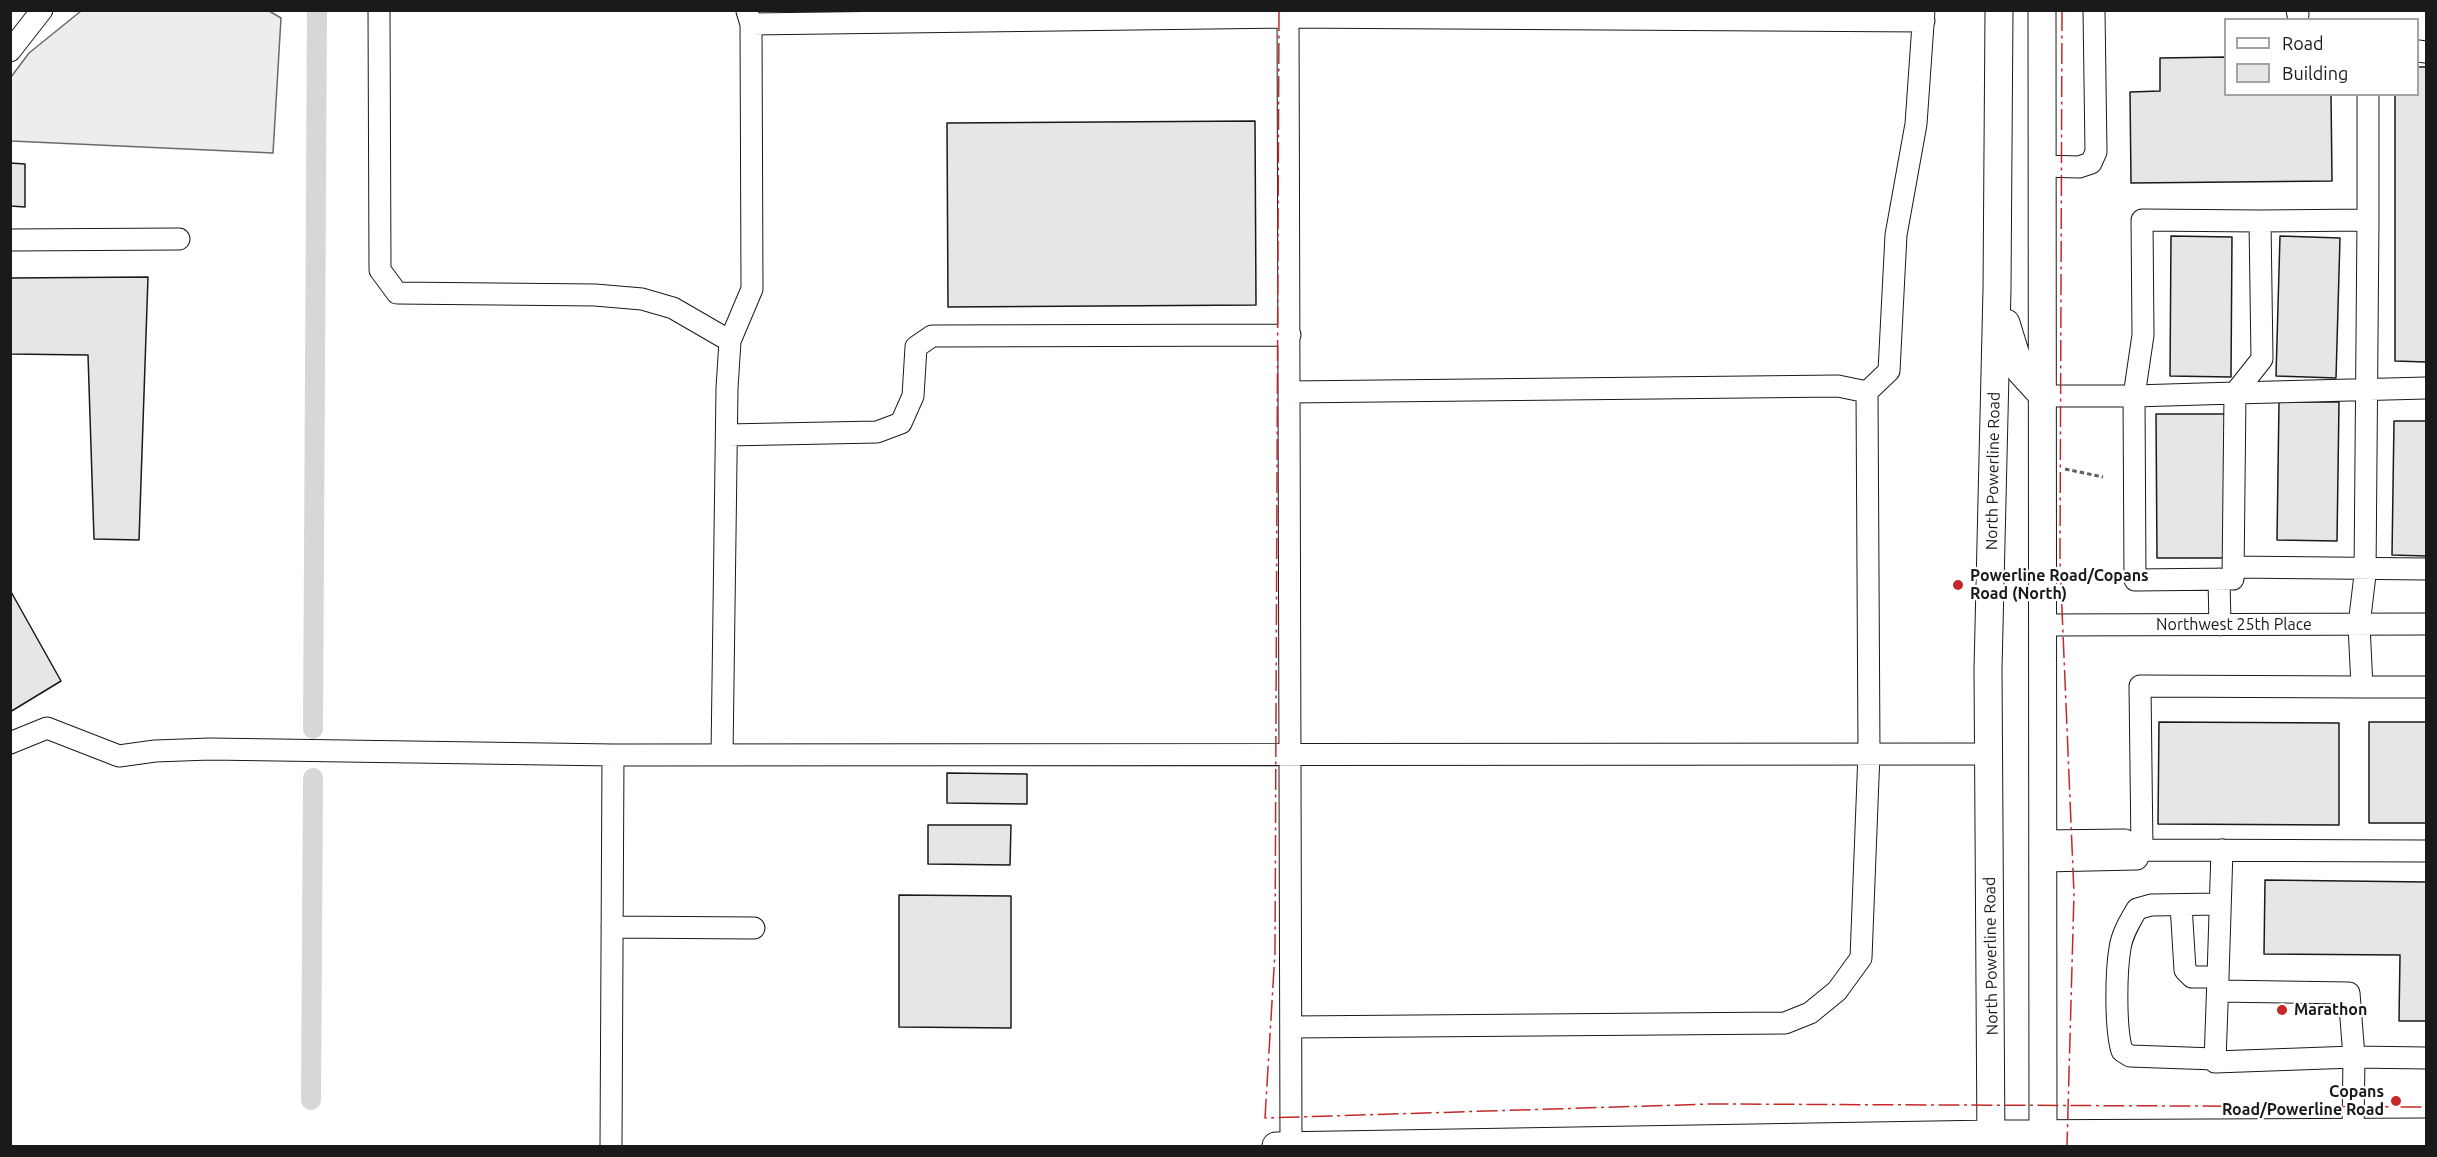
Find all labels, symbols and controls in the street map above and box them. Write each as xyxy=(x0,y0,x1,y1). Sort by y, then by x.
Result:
legend xyxy=(2224,18,2419,96)
text: Road xyxy=(2282,33,2324,53)
text: Building xyxy=(2282,63,2348,83)
street label: North Powerline Road xyxy=(1982,392,2004,550)
place label: Powerline Road/Copans Road (North) xyxy=(1970,566,2149,604)
marker: Powerline Road/Copans Road (North) xyxy=(1951,578,1965,592)
street label: Northwest 25th Place xyxy=(2156,615,2312,635)
street label: North Powerline Road xyxy=(1980,877,2002,1035)
place label: Marathon xyxy=(2294,1000,2367,1020)
marker: Marathon xyxy=(2275,1003,2289,1017)
place label: Copans Road/Powerline Road xyxy=(2222,1082,2384,1120)
marker: Copans Road/Powerline Road xyxy=(2389,1094,2403,1108)

